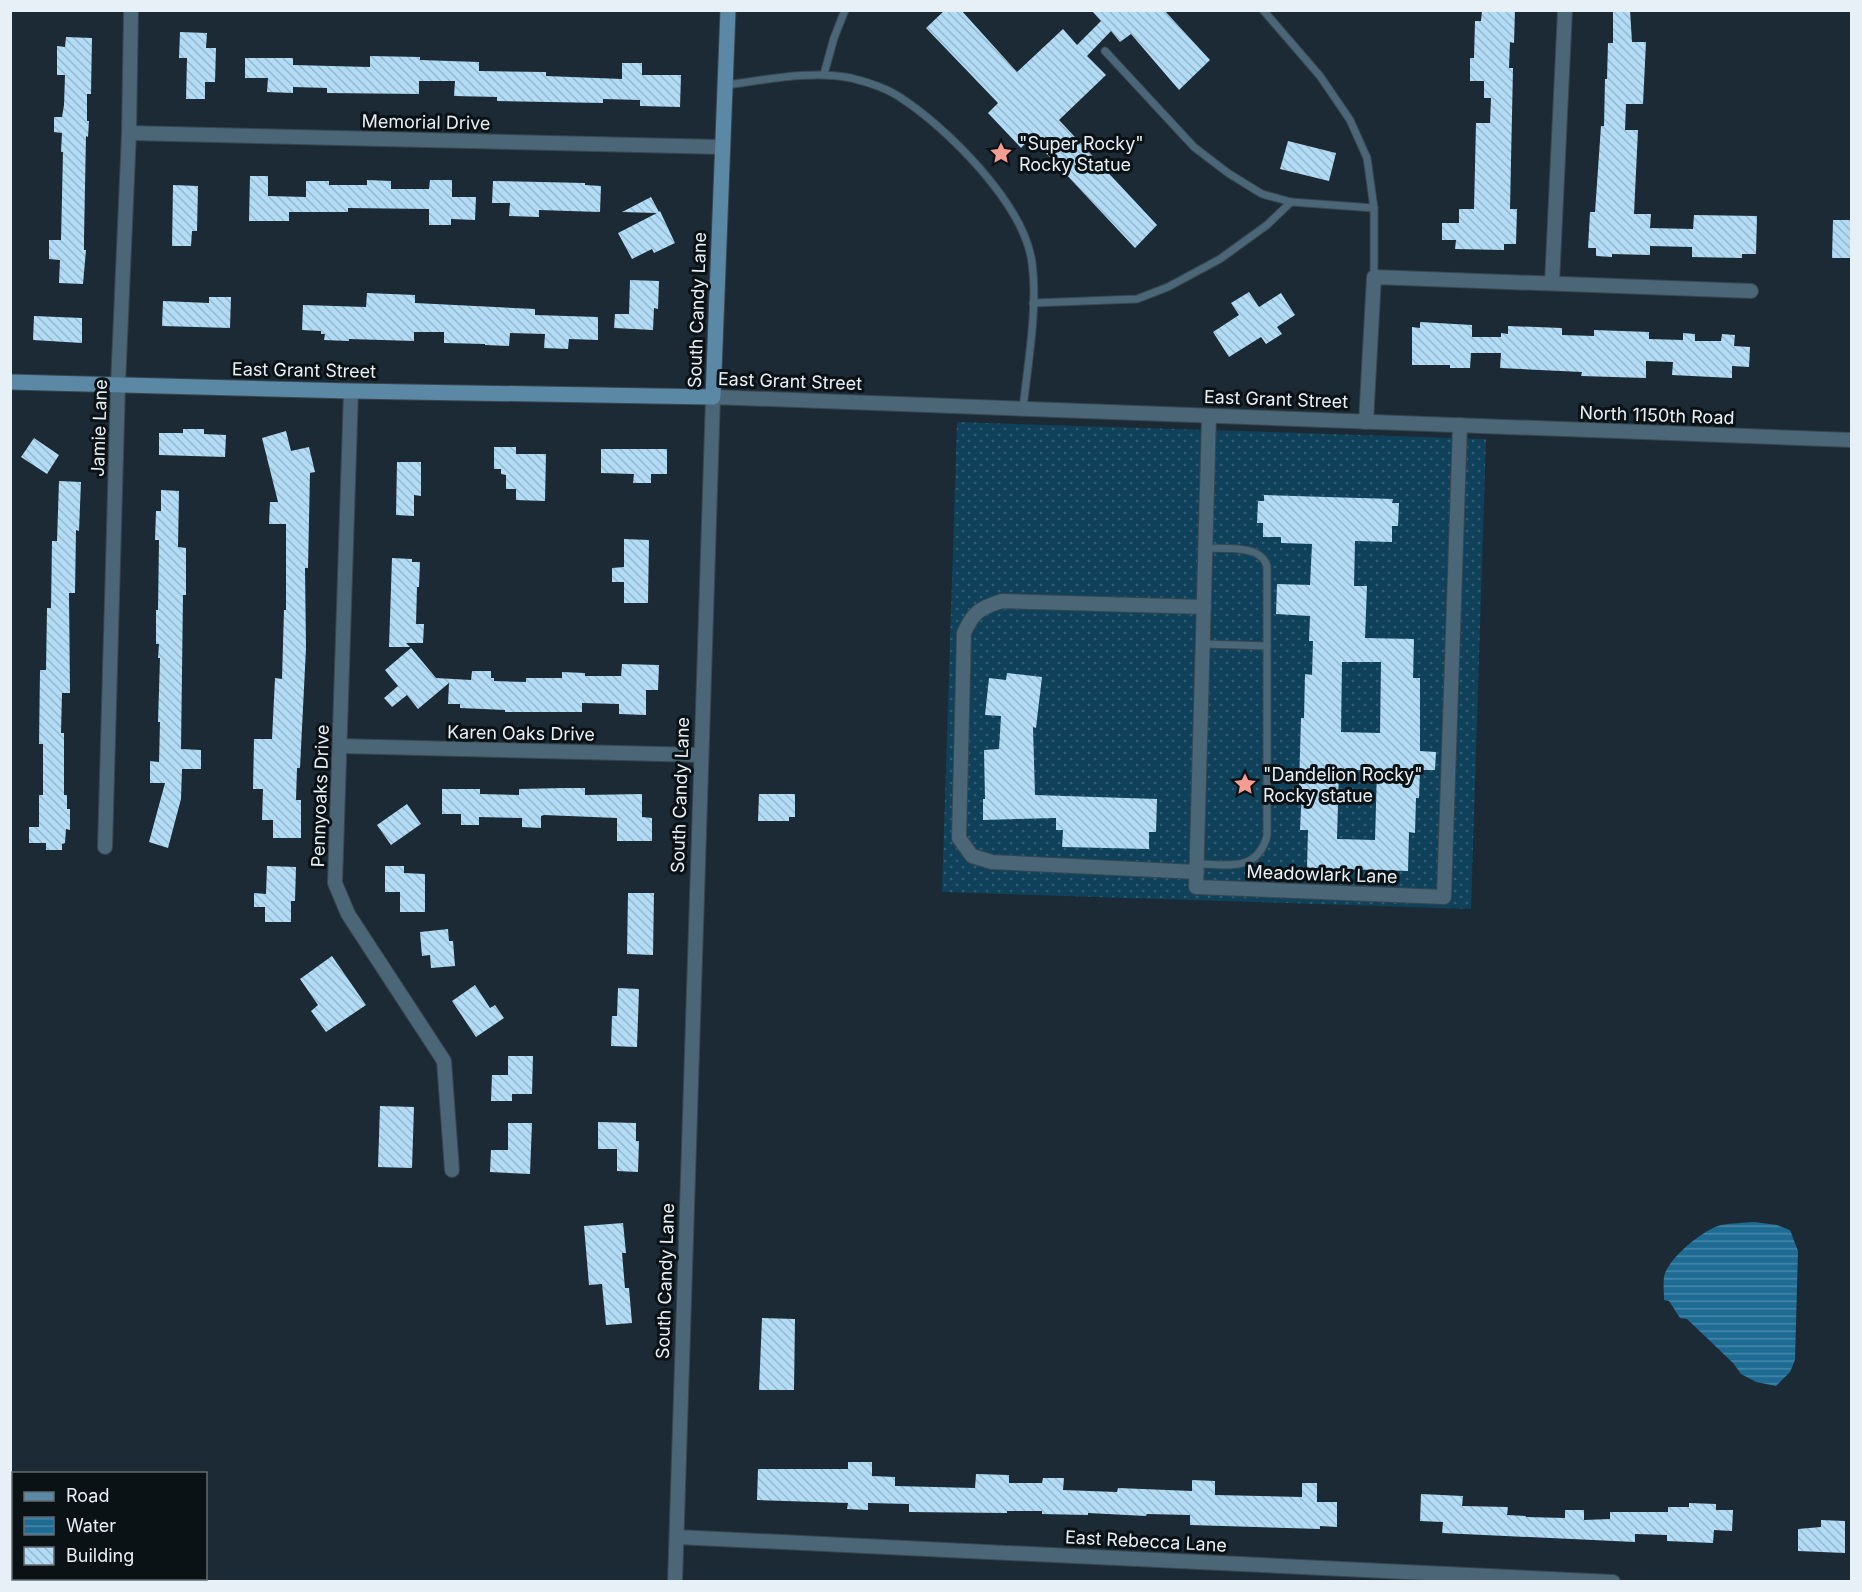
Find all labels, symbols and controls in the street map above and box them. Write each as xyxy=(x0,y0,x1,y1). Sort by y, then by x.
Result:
street label: Memorial Drive xyxy=(361,110,491,134)
place label: "Super Rocky" Rocky Statue xyxy=(1019,133,1144,175)
place icon: "Super Rocky" Rocky Statue xyxy=(988,140,1014,166)
street label: South Candy Lane xyxy=(684,232,710,388)
street label: East Grant Street xyxy=(232,358,376,382)
street label: East Grant Street xyxy=(718,368,862,394)
street label: Jamie Lane xyxy=(87,379,111,477)
street label: East Grant Street xyxy=(1204,386,1348,412)
street label: North 1150th Road xyxy=(1579,402,1735,428)
street label: South Candy Lane xyxy=(667,717,693,873)
street label: Karen Oaks Drive xyxy=(447,721,595,745)
street label: Pennyoaks Drive xyxy=(307,724,333,868)
place label: "Dandelion Rocky" Rocky statue xyxy=(1263,764,1423,806)
place icon: "Dandelion Rocky" Rocky statue xyxy=(1232,771,1258,797)
street label: Meadowlark Lane xyxy=(1246,861,1398,887)
street label: South Candy Lane xyxy=(652,1203,678,1359)
legend xyxy=(12,1472,207,1580)
text: Road xyxy=(66,1485,109,1506)
text: Water xyxy=(66,1515,116,1536)
street label: East Rebecca Lane xyxy=(1065,1526,1227,1556)
text: Building xyxy=(66,1545,134,1566)

